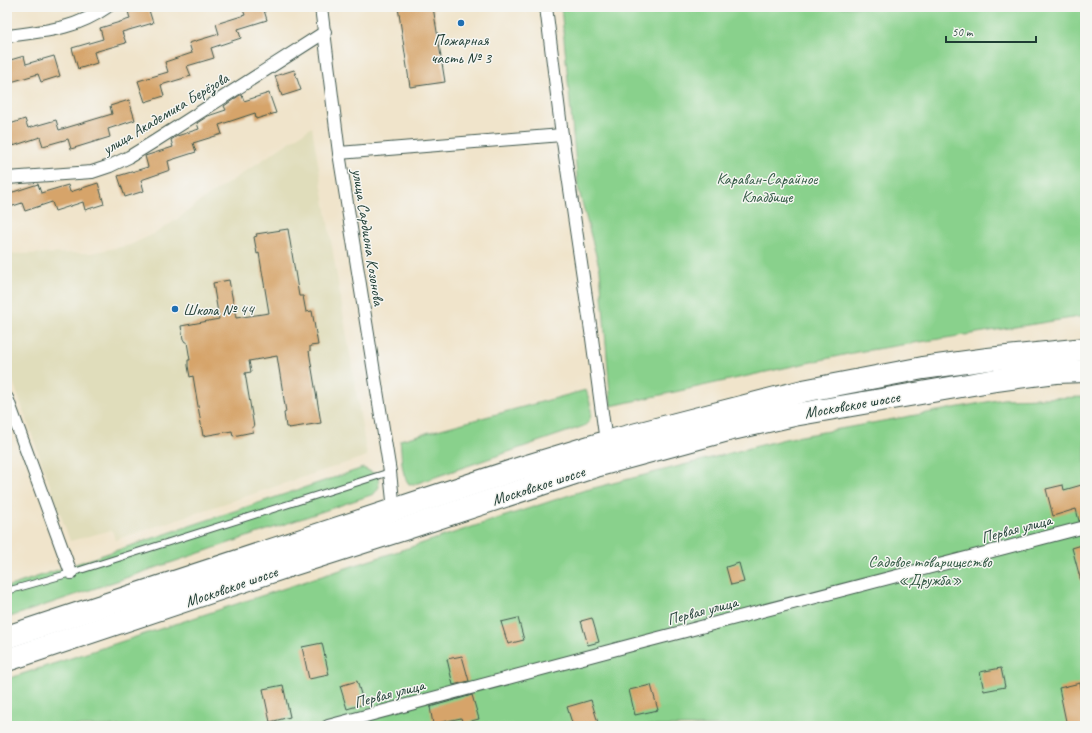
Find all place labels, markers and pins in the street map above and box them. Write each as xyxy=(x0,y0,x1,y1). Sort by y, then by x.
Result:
marker: Пожарная часть № 3 xyxy=(456,18,466,28)
place label: Пожарная часть № 3 xyxy=(431,30,493,68)
place label: Школа № 44 xyxy=(183,300,255,320)
marker: Школа № 44 xyxy=(170,304,180,314)

